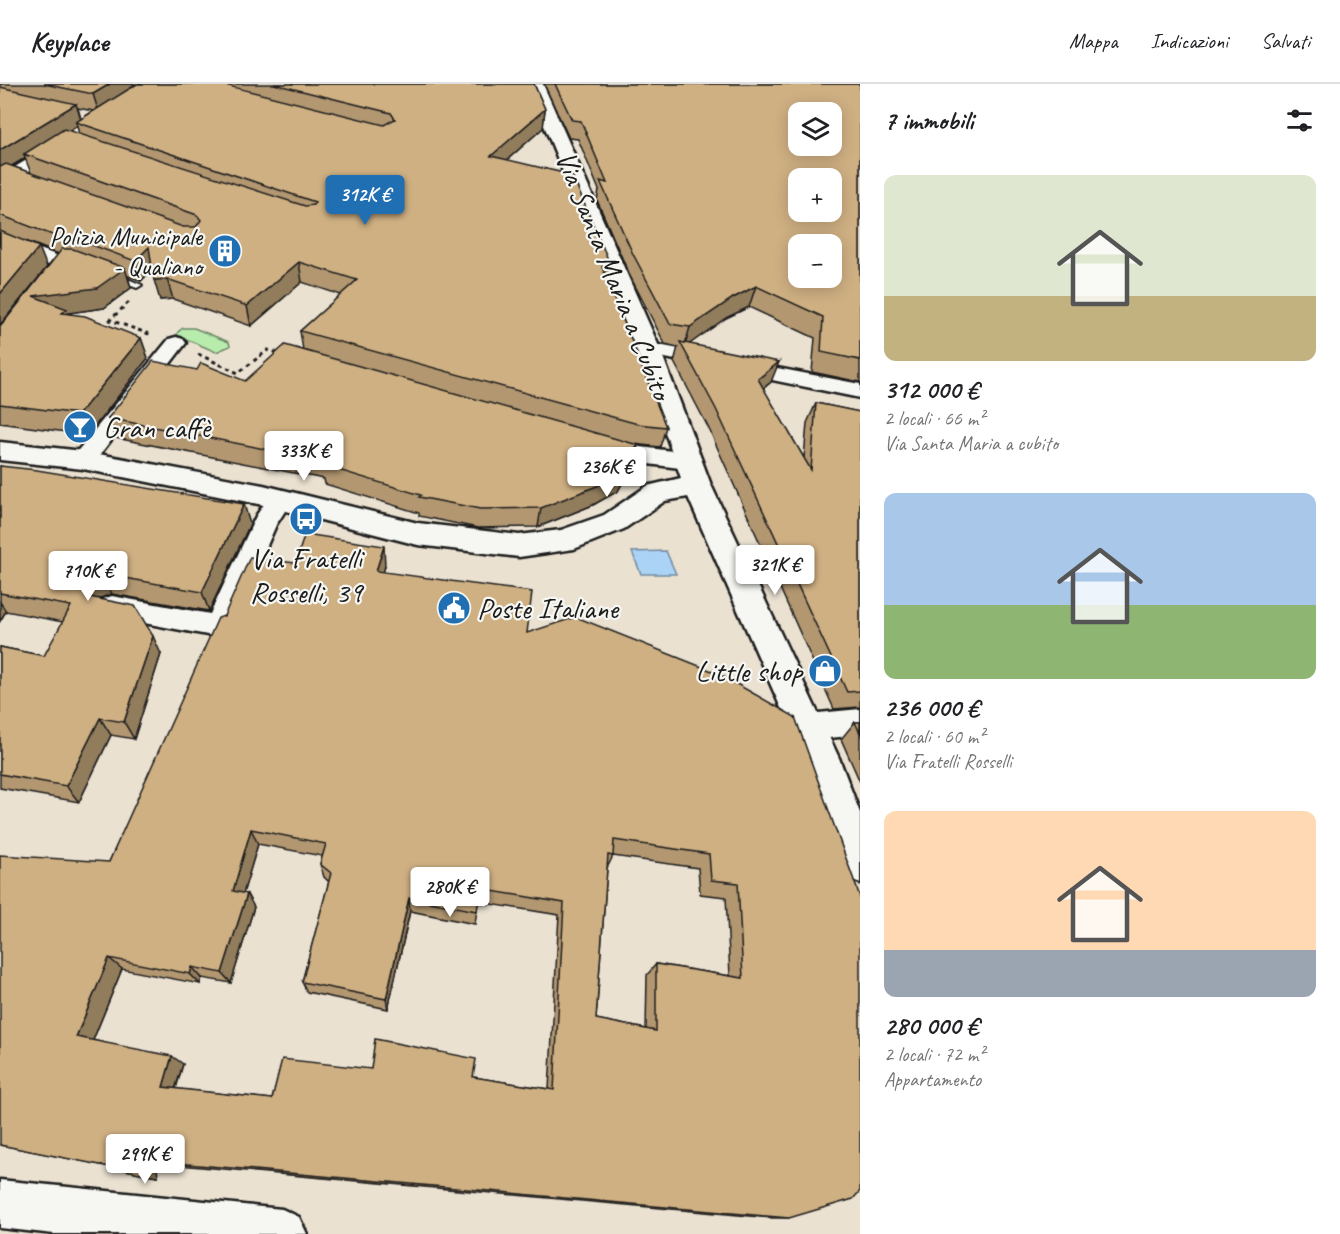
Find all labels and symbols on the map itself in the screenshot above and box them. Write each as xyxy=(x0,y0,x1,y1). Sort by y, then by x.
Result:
street label: Via Santa Maria a Cubito xyxy=(547,145,682,408)
pin: 312K € xyxy=(316,175,414,226)
place label: Polizia Municipale - Qualiano xyxy=(49,220,205,283)
building icon: Polizia Municipale - Qualiano xyxy=(207,233,243,269)
place label: Gran caffè xyxy=(103,408,212,446)
bar icon: Gran caffè xyxy=(62,409,98,445)
pin: 333K € xyxy=(255,431,353,482)
pin: 236K € xyxy=(558,447,656,498)
bus stop icon: Via Fratelli Rosselli, 39 xyxy=(288,501,324,537)
place label: Via Fratelli Rosselli, 39 xyxy=(250,539,365,611)
pin: 321K € xyxy=(726,545,824,596)
pin: 710K € xyxy=(39,551,137,602)
place label: Poste Italiane xyxy=(477,589,620,627)
public building icon: Poste Italiane xyxy=(436,590,472,626)
place label: Little shop xyxy=(696,652,804,690)
shop icon: Little shop xyxy=(807,653,843,689)
pin: 280K € xyxy=(401,867,499,918)
pin: 299K € xyxy=(96,1134,194,1185)

